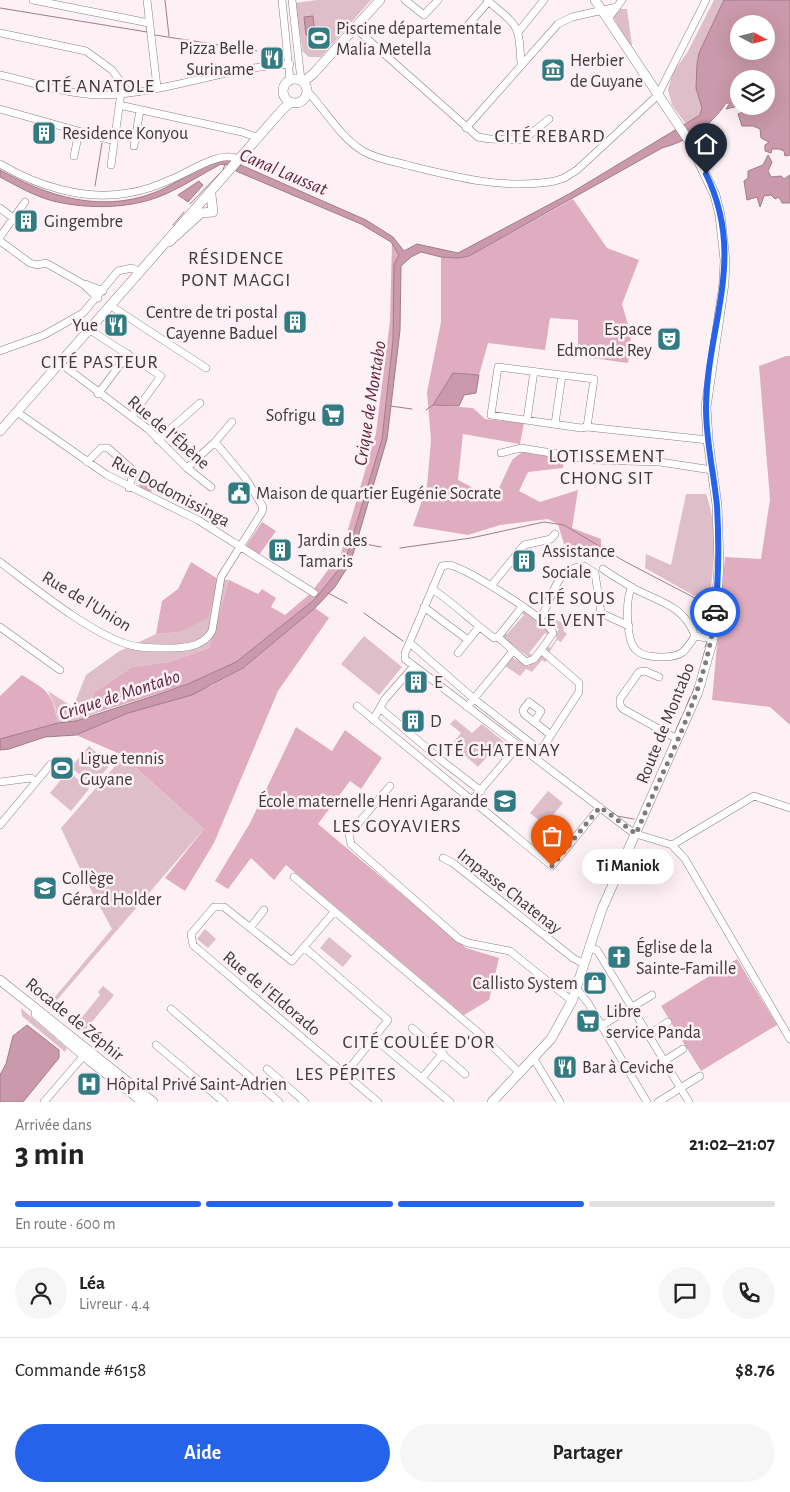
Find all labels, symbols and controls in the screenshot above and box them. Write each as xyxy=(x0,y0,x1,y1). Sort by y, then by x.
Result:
north arrow xyxy=(730,15,775,60)
map controls xyxy=(730,15,775,115)
place label: Piscine départementale Malia Metella xyxy=(336,20,502,59)
sports icon: Piscine départementale Malia Metella xyxy=(306,25,332,51)
place label: Pizza Belle Suriname xyxy=(179,40,254,79)
restaurant icon: Pizza Belle Suriname xyxy=(259,45,285,71)
place label: Herbier de Guyane xyxy=(570,52,643,91)
museum icon: Herbier de Guyane xyxy=(540,57,566,83)
button: layers xyxy=(730,70,775,115)
district label: CITÉ ANATOLE xyxy=(35,75,155,96)
building icon: Residence Konyou xyxy=(31,120,57,146)
pin xyxy=(685,123,727,174)
place label: Residence Konyou xyxy=(62,125,188,143)
district label: CITÉ REBARD xyxy=(494,125,606,146)
icon: home xyxy=(692,130,720,158)
water label: Canal Laussat xyxy=(237,145,331,200)
building icon: Gingembre xyxy=(13,208,39,234)
place label: Gingembre xyxy=(44,213,123,231)
district label: RÉSIDENCE PONT MAGGI xyxy=(181,247,291,290)
place label: Centre de tri postal Cayenne Baduel xyxy=(146,304,278,343)
building icon: Centre de tri postal Cayenne Baduel xyxy=(282,309,308,335)
restaurant icon: Yue xyxy=(103,312,129,338)
place label: Yue xyxy=(72,317,98,335)
place label: Espace Edmonde Rey xyxy=(556,321,652,360)
theatre icon: Espace Edmonde Rey xyxy=(656,326,682,352)
water label: Crique de Montabo xyxy=(351,339,390,467)
district label: CITÉ PASTEUR xyxy=(41,351,159,372)
street label: Rue de l'Ébène xyxy=(124,390,215,473)
supermarket icon: Sofrigu xyxy=(320,402,346,428)
place label: Sofrigu xyxy=(266,407,316,425)
district label: LOTISSEMENT CHONG SIT xyxy=(548,447,666,488)
street label: Rue Dodomissinga xyxy=(108,453,233,531)
public building icon: Maison de quartier Eugénie Socrate xyxy=(226,480,252,506)
place label: Maison de quartier Eugénie Socrate xyxy=(256,485,501,503)
place label: Jardin des Tamaris xyxy=(298,532,367,571)
building icon: Jardin des Tamaris xyxy=(267,537,293,563)
place label: Assistance Sociale xyxy=(542,543,615,582)
building icon: Assistance Sociale xyxy=(511,548,537,574)
street label: Rue de l'Union xyxy=(39,568,134,635)
district label: CITÉ SOUS LE VENT xyxy=(528,587,616,630)
courier xyxy=(690,587,740,637)
icon: car xyxy=(701,598,729,626)
street label: Route de Montabo xyxy=(633,660,698,786)
water label: Crique de Montabo xyxy=(57,667,183,724)
building icon: E xyxy=(403,669,429,695)
place label: E xyxy=(434,674,443,692)
building icon: D xyxy=(400,708,426,734)
place label: D xyxy=(430,713,442,731)
district label: CITÉ CHATENAY xyxy=(427,739,561,760)
place label: Ligue tennis Guyane xyxy=(80,750,164,789)
sports icon: Ligue tennis Guyane xyxy=(49,755,75,781)
school or university icon: École maternelle Henri Agarande xyxy=(492,788,518,814)
place label: École maternelle Henri Agarande xyxy=(258,790,488,811)
pin xyxy=(531,815,573,866)
district label: LES GOYAVIERS xyxy=(332,817,462,836)
icon: bag xyxy=(538,822,566,850)
street label: Impasse Chatenay xyxy=(454,846,565,938)
callout: Ti Maniok xyxy=(582,848,674,884)
text: Ti Maniok xyxy=(596,858,660,874)
place label: Collège Gérard Holder xyxy=(62,870,161,909)
school or university icon: Collège Gérard Holder xyxy=(32,875,58,901)
place label: Église de la Sainte-Famille xyxy=(636,936,736,978)
church icon: Église de la Sainte-Famille xyxy=(606,944,632,970)
street label: Rue de l'Eldorado xyxy=(219,948,324,1040)
shop icon: Callisto System xyxy=(582,970,608,996)
street label: Rocade de Zéphir xyxy=(22,975,127,1065)
place label: Callisto System xyxy=(472,975,578,993)
place label: Libre service Panda xyxy=(606,1003,701,1042)
supermarket icon: Libre service Panda xyxy=(575,1008,601,1034)
district label: CITÉ COULÉE D'OR xyxy=(343,1031,495,1052)
restaurant icon: Bar à Ceviche xyxy=(552,1054,578,1080)
place label: Bar à Ceviche xyxy=(582,1059,674,1077)
district label: LES PÉPITES xyxy=(295,1063,397,1084)
hospital icon: Hôpital Privé Saint-Adrien xyxy=(76,1071,102,1097)
place label: Hôpital Privé Saint-Adrien xyxy=(106,1076,287,1094)
text: Arrivée dans xyxy=(15,1117,92,1133)
text: 21:02–21:07 xyxy=(689,1135,775,1154)
text: 3 min xyxy=(15,1138,85,1170)
text: En route · 600 m xyxy=(15,1216,116,1232)
button: person xyxy=(15,1267,67,1319)
button: chat xyxy=(659,1267,711,1319)
button: phone xyxy=(723,1267,775,1319)
text: Léa xyxy=(79,1274,105,1293)
text: Livreur · 4.4 xyxy=(79,1296,150,1312)
text: Commande #6158 xyxy=(15,1361,146,1380)
text: $8.76 xyxy=(735,1361,775,1380)
button: Aide xyxy=(15,1424,390,1482)
button: Partager xyxy=(400,1424,775,1482)

